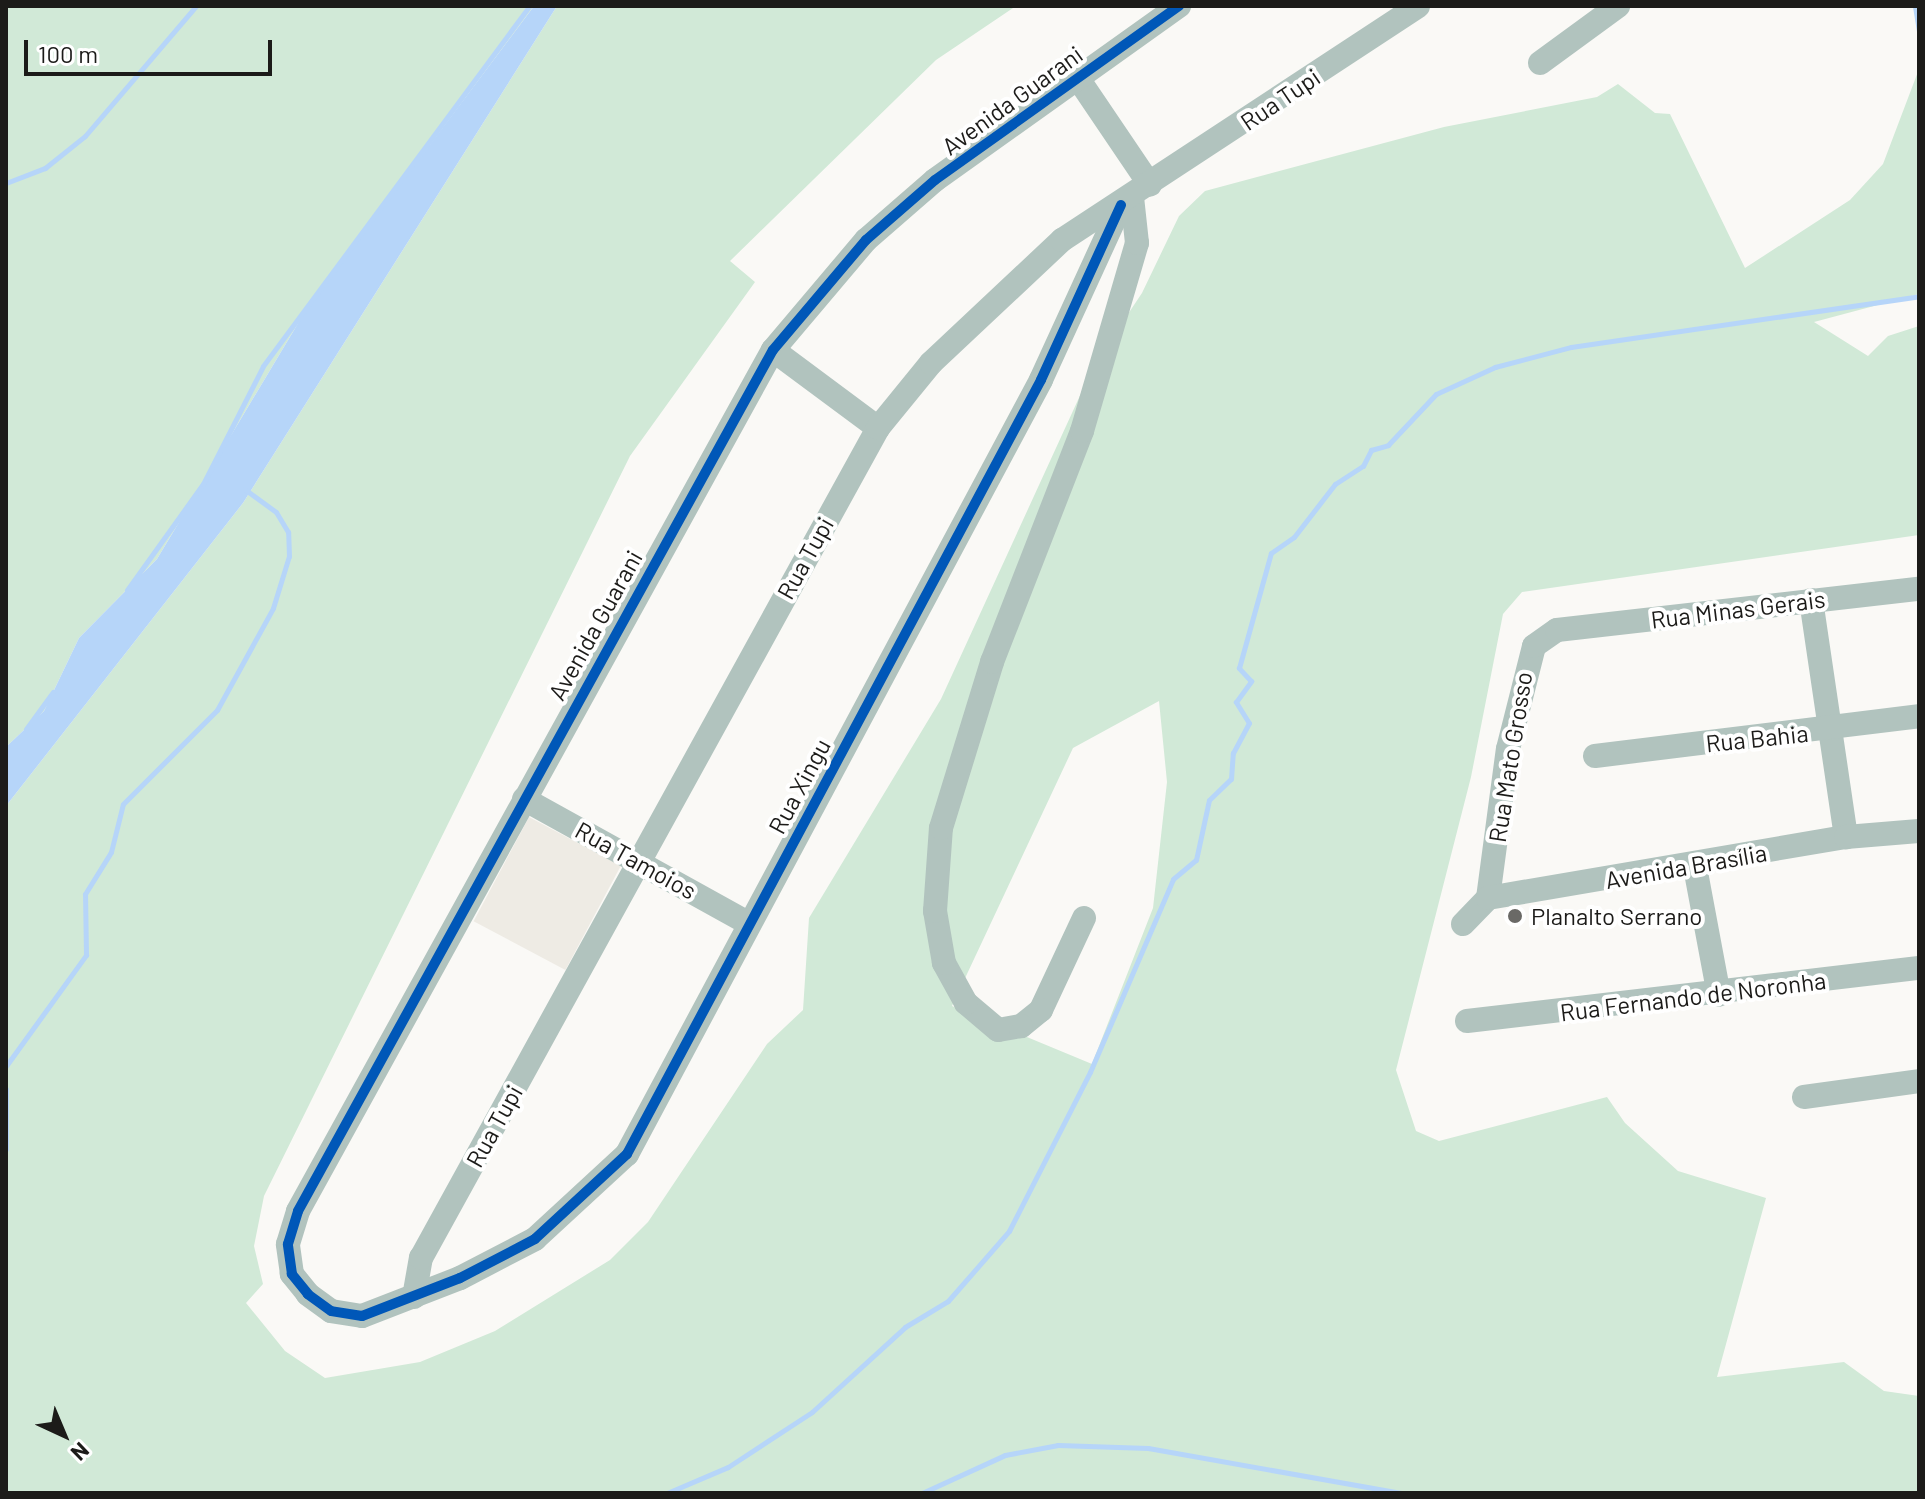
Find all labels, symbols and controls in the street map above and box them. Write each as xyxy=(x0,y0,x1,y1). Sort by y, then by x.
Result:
scale bar xyxy=(28,24,276,74)
text: 100 m xyxy=(38,39,98,68)
street label: Avenida Guarani xyxy=(936,39,1088,161)
street label: Rua Tupi xyxy=(1235,62,1325,136)
street label: Rua Tupi xyxy=(771,512,839,604)
street label: Avenida Guarani xyxy=(542,545,648,705)
street label: Rua Minas Gerais xyxy=(1649,584,1827,634)
street label: Rua Mato Grosso xyxy=(1482,670,1538,844)
street label: Rua Bahia xyxy=(1704,718,1810,758)
street label: Rua Xingu xyxy=(762,734,836,838)
street label: Rua Tamoios xyxy=(571,815,701,905)
street label: Avenida Brasília xyxy=(1603,838,1769,894)
place label: Planalto Serrano xyxy=(1531,902,1702,930)
marker: Planalto Serrano xyxy=(1506,907,1524,925)
street label: Rua Fernando de Noronha xyxy=(1558,965,1828,1027)
street label: Rua Tupi xyxy=(460,1080,528,1172)
north arrow xyxy=(24,1395,104,1475)
text: N xyxy=(66,1438,95,1467)

